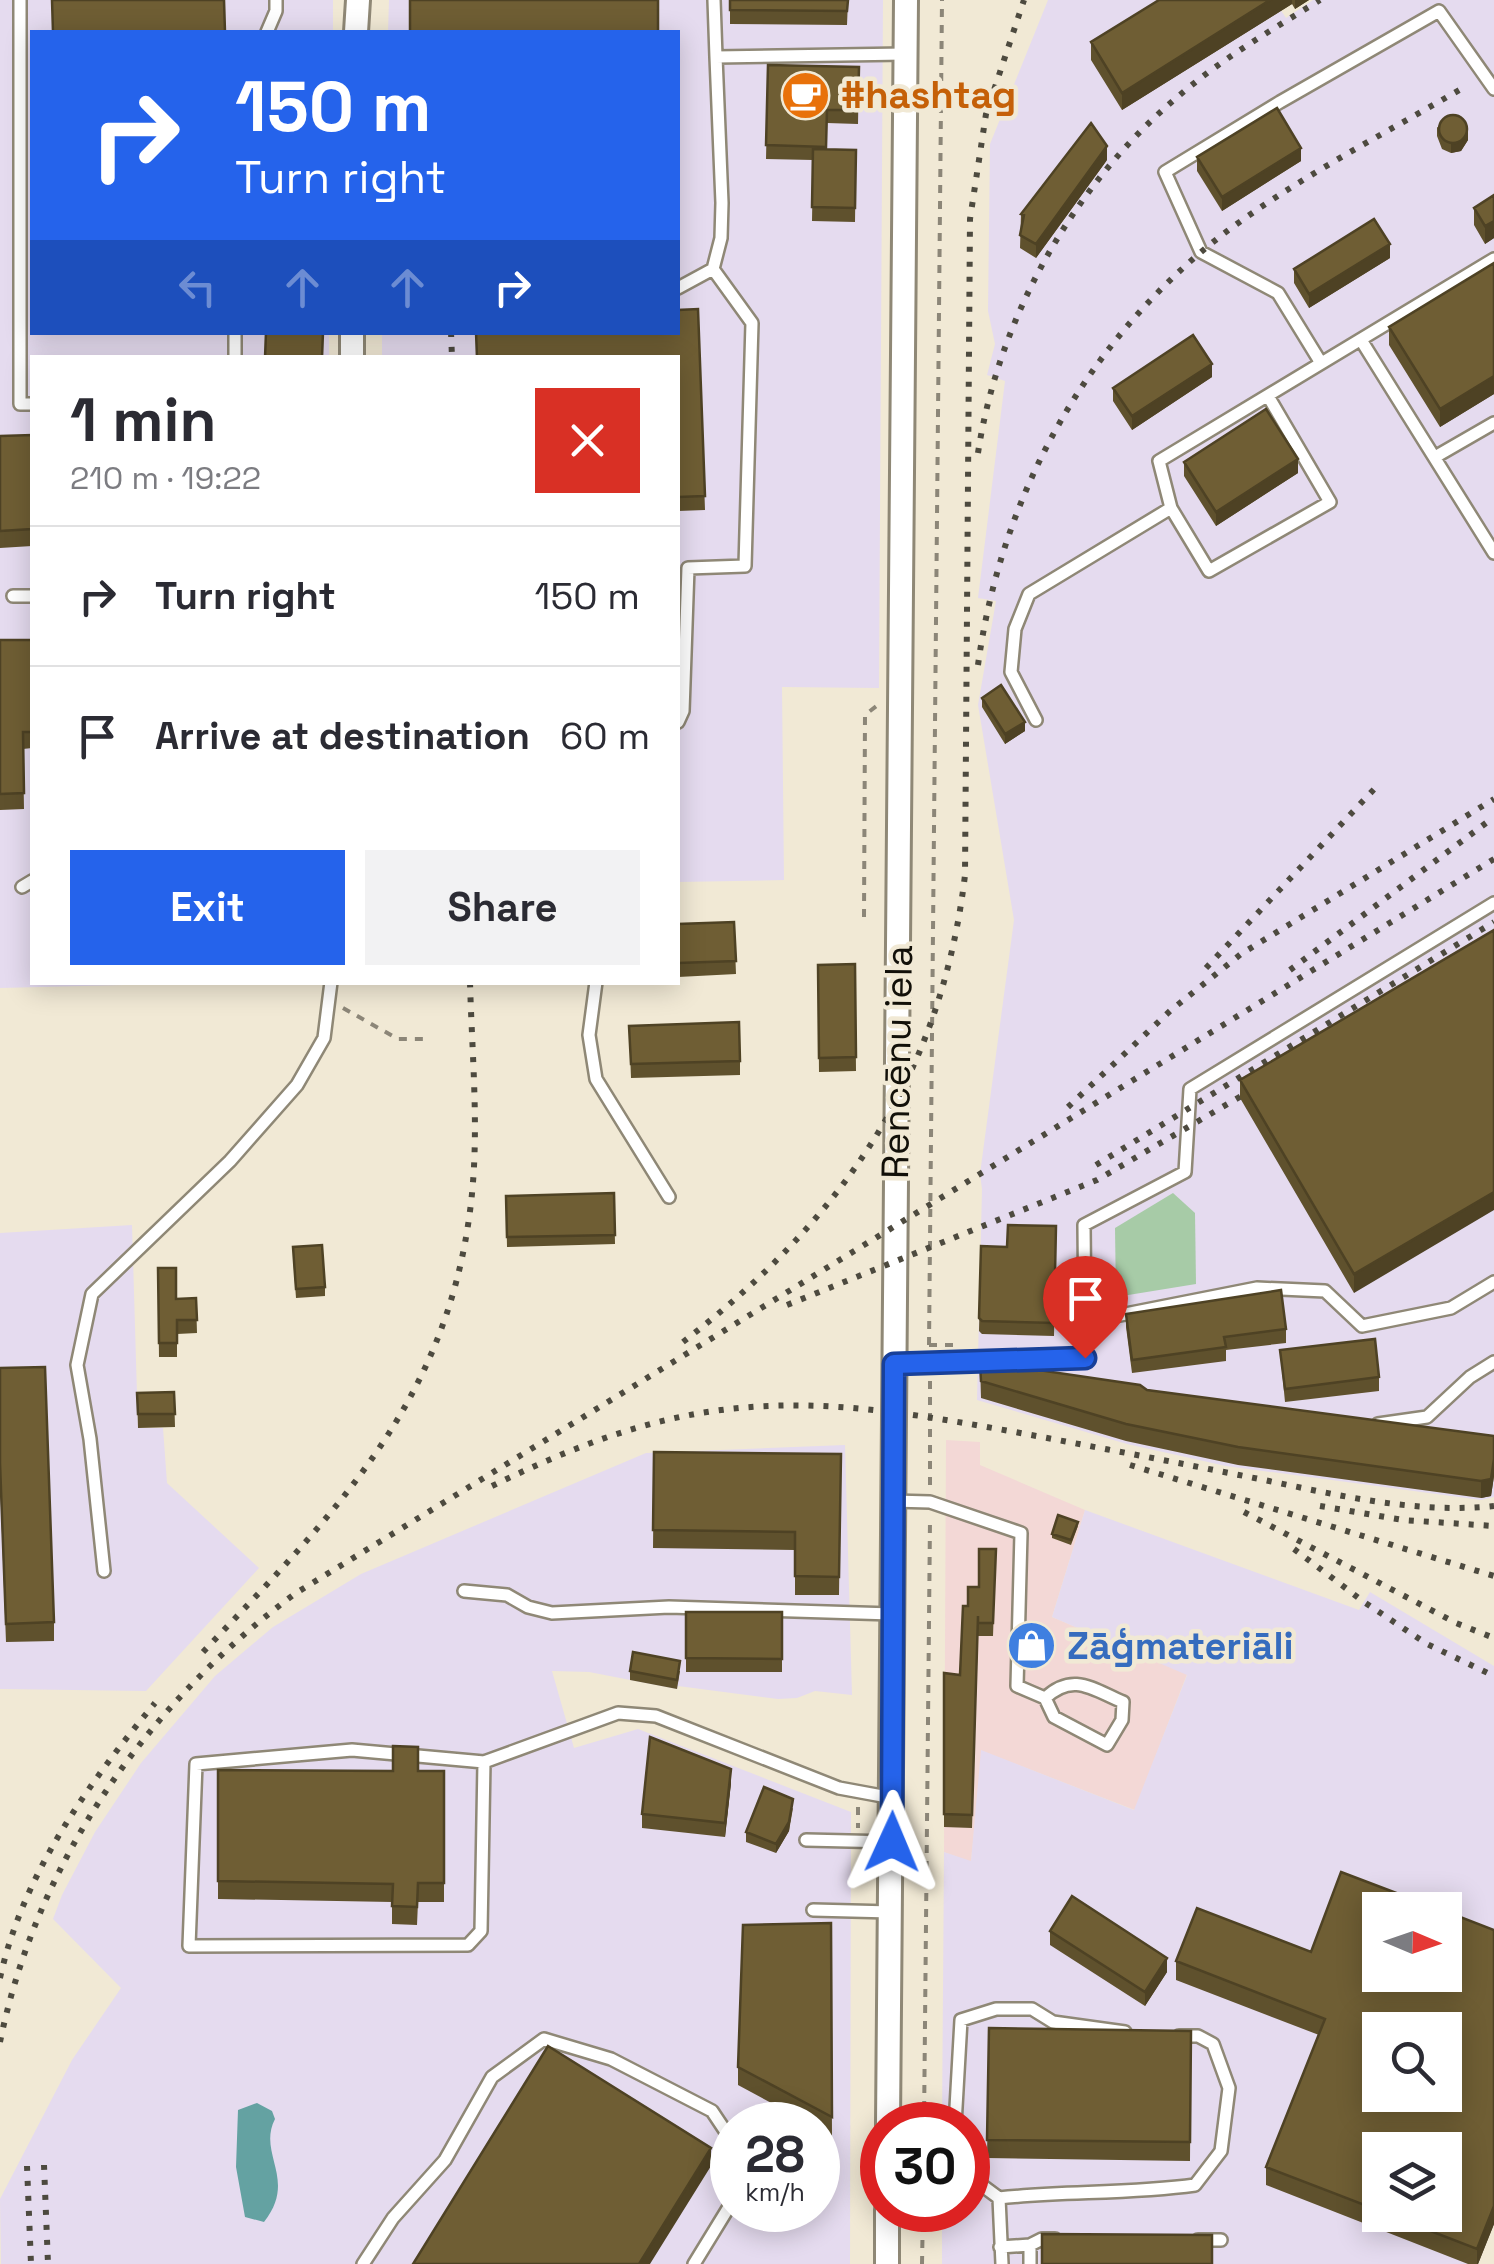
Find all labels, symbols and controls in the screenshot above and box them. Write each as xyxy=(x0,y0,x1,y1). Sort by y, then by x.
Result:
text: 150 m xyxy=(235,62,432,151)
cafe icon: #hashtag xyxy=(780,69,832,121)
icon: right xyxy=(70,70,200,200)
place label: #hashtag xyxy=(841,71,1016,119)
text: Turn right xyxy=(235,149,446,206)
icon: left xyxy=(170,260,225,315)
icon: ahead xyxy=(275,260,330,315)
icon: ahead xyxy=(380,260,435,315)
icon: right xyxy=(485,260,540,315)
text: 1 min xyxy=(70,382,217,459)
button: close xyxy=(535,388,640,493)
text: 210 m · 19:22 xyxy=(70,458,261,498)
icon: right xyxy=(70,569,125,624)
text: Turn right xyxy=(155,572,336,620)
text: 150 m xyxy=(535,572,640,620)
icon: arrive xyxy=(70,709,125,764)
text: Arrive at destination xyxy=(155,712,530,760)
text: 60 m xyxy=(560,712,650,760)
button: Exit xyxy=(70,850,345,965)
button: Share xyxy=(365,850,640,965)
street label: Rencēnu iela xyxy=(871,945,923,1179)
pin xyxy=(1043,1256,1128,1359)
icon: arrive xyxy=(1058,1271,1113,1326)
shop icon: Zāģmateriāli xyxy=(1006,1620,1058,1672)
place label: Zāģmateriāli xyxy=(1067,1622,1294,1670)
position arrow xyxy=(840,1790,944,1894)
north arrow xyxy=(1362,1892,1462,1992)
map controls xyxy=(1362,1892,1462,2232)
button: search xyxy=(1362,2012,1462,2112)
speed limit sign: 30 xyxy=(860,2102,990,2232)
text: 28 xyxy=(745,2123,805,2187)
button: layers xyxy=(1362,2132,1462,2232)
text: km/h xyxy=(745,2176,805,2208)

